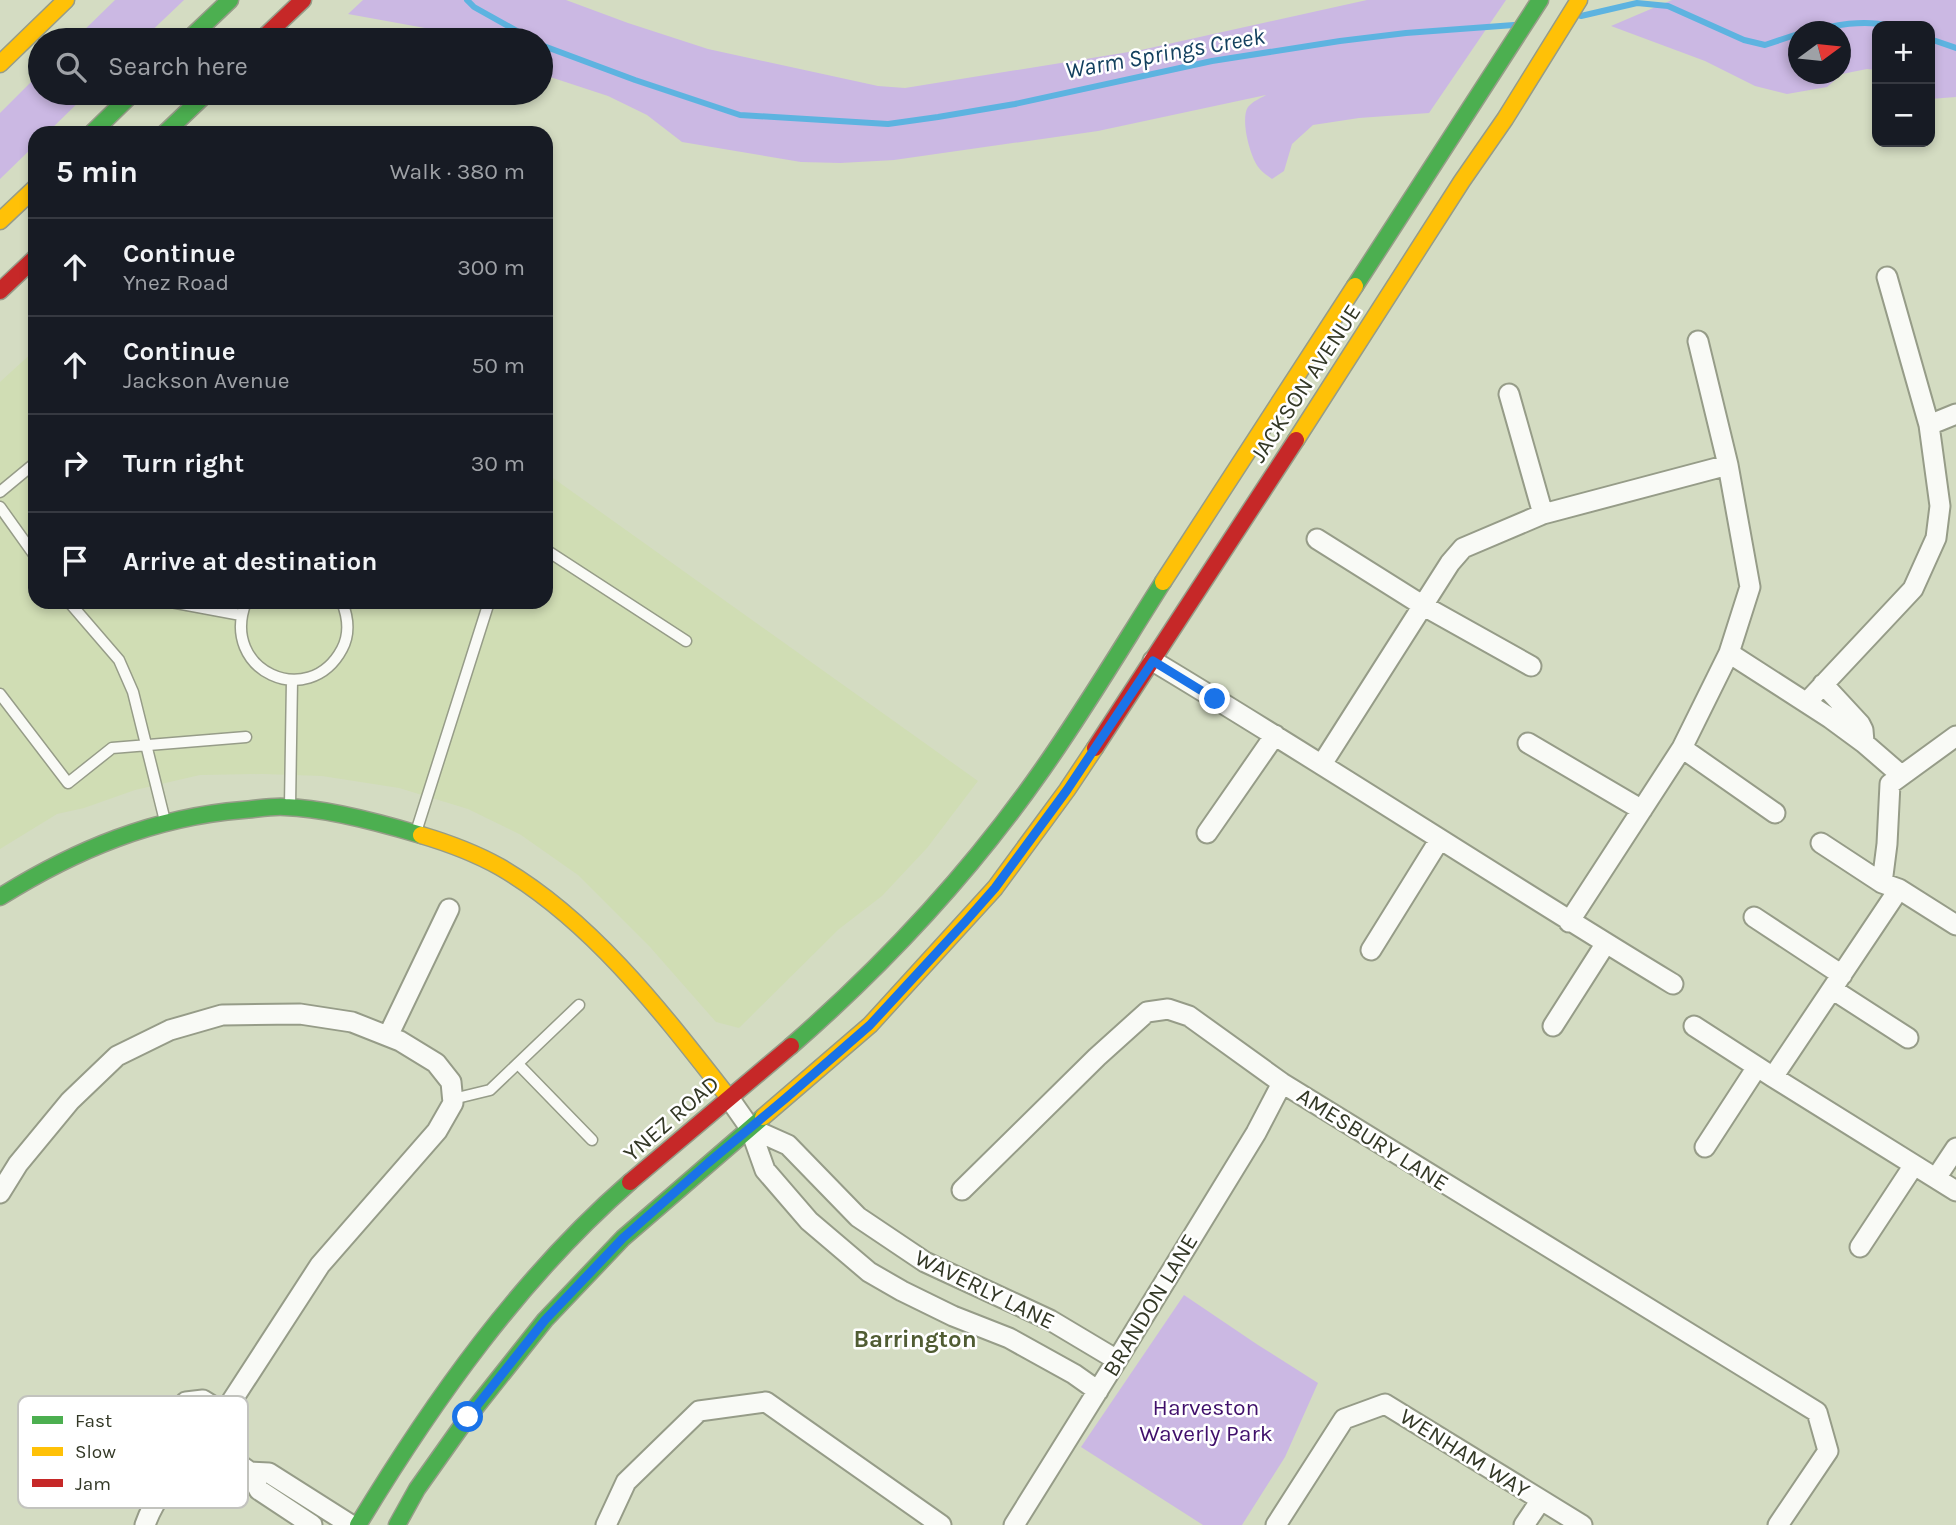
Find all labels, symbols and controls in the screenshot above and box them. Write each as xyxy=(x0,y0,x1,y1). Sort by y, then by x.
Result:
water label: Warm Springs Creek xyxy=(1063,21,1268,84)
north arrow xyxy=(1788,21,1851,84)
map controls xyxy=(1872,21,1935,147)
button: + xyxy=(1872,21,1935,84)
search box xyxy=(28,28,553,105)
icon: search xyxy=(52,48,90,86)
text: Search here xyxy=(108,51,248,82)
button: − xyxy=(1872,84,1935,147)
text: 5 min xyxy=(56,154,138,190)
text: Walk · 380 m xyxy=(390,158,525,185)
text: Continue xyxy=(123,238,235,269)
icon: ahead xyxy=(56,248,94,286)
text: 300 m xyxy=(457,254,525,281)
text: Ynez Road xyxy=(123,269,229,296)
street label: JACKSON AVENUE xyxy=(1244,299,1366,467)
text: Continue xyxy=(123,336,235,367)
icon: ahead xyxy=(56,346,94,384)
text: 50 m xyxy=(471,352,525,379)
text: Jackson Avenue xyxy=(123,367,289,394)
icon: right xyxy=(56,444,94,482)
text: Turn right xyxy=(123,448,244,479)
text: 30 m xyxy=(471,450,525,477)
icon: arrive xyxy=(56,542,94,580)
text: Arrive at destination xyxy=(123,546,377,577)
route end xyxy=(1199,683,1230,714)
street label: YNEZ ROAD xyxy=(618,1070,725,1167)
street label: AMESBURY LANE xyxy=(1292,1082,1454,1197)
street label: BRANDON LANE xyxy=(1097,1229,1204,1381)
street label: WAVERLY LANE xyxy=(910,1244,1059,1335)
district label: Barrington xyxy=(853,1325,977,1353)
park label: Harveston Waverly Park xyxy=(1139,1394,1273,1447)
legend xyxy=(18,1396,248,1508)
route start xyxy=(452,1401,483,1432)
street label: WENHAM WAY xyxy=(1395,1403,1535,1504)
text: Fast xyxy=(75,1410,112,1432)
text: Slow xyxy=(75,1441,116,1463)
text: Jam xyxy=(75,1473,111,1495)

